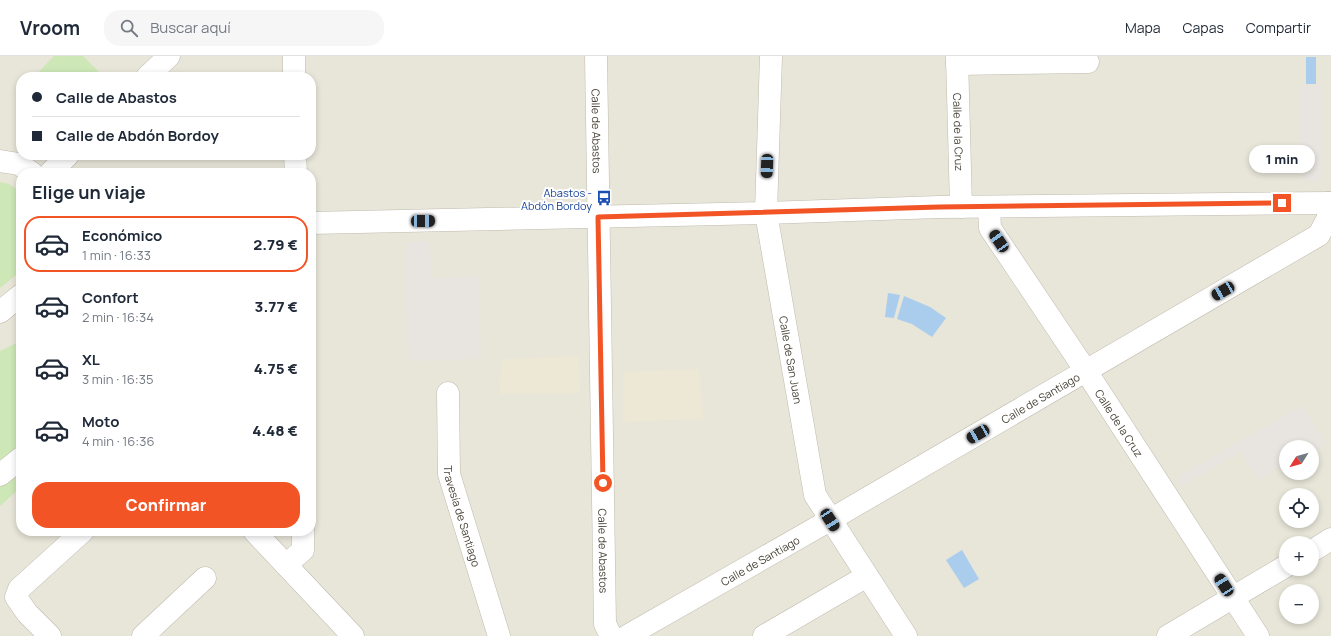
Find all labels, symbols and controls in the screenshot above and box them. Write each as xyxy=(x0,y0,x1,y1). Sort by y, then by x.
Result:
search box xyxy=(104,10,384,46)
text: Vroom xyxy=(20,15,80,41)
icon: search xyxy=(118,17,140,39)
text: Buscar aquí xyxy=(150,17,231,38)
text: Mapa xyxy=(1125,18,1161,37)
text: Capas xyxy=(1183,18,1224,37)
text: Compartir xyxy=(1246,18,1311,37)
text: Calle de Abastos xyxy=(56,87,177,108)
street label: Calle de Abastos xyxy=(589,88,605,174)
street label: Calle de la Cruz xyxy=(950,93,968,171)
text: Calle de Abdón Bordoy xyxy=(56,125,219,146)
callout: 1 min xyxy=(1249,145,1315,173)
text: 1 min xyxy=(1266,150,1298,168)
car xyxy=(761,154,773,178)
text: Elige un viaje xyxy=(32,180,146,204)
place label: Abastos - Abdón Bordoy xyxy=(521,185,592,213)
bus stop icon: Abastos - Abdón Bordoy xyxy=(595,189,613,207)
route end xyxy=(1273,194,1291,212)
car xyxy=(411,215,435,227)
text: Económico xyxy=(82,225,162,246)
icon: car xyxy=(34,226,70,262)
car xyxy=(987,228,1011,254)
text: 2.79 € xyxy=(253,234,298,255)
text: 1 min · 16:33 xyxy=(82,246,151,264)
car xyxy=(1210,280,1236,302)
text: Confort xyxy=(82,287,139,308)
icon: car xyxy=(34,288,70,324)
text: 3.77 € xyxy=(255,296,298,317)
text: 2 min · 16:34 xyxy=(82,308,154,326)
street label: Calle de San Juan xyxy=(776,315,806,405)
text: XL xyxy=(82,349,100,370)
icon: car xyxy=(34,350,70,386)
text: 4.75 € xyxy=(254,358,298,379)
street label: Calle de Santiago xyxy=(998,369,1083,426)
text: 3 min · 16:35 xyxy=(82,370,153,388)
street label: Calle de la Cruz xyxy=(1092,386,1147,460)
text: Moto xyxy=(82,411,119,432)
icon: car xyxy=(34,412,70,448)
text: 4.48 € xyxy=(252,420,298,441)
car xyxy=(965,423,991,445)
text: 4 min · 16:36 xyxy=(82,432,154,450)
north arrow xyxy=(1279,440,1319,480)
map controls xyxy=(1279,440,1319,624)
street label: Travesía de Santiago xyxy=(441,465,485,569)
route start xyxy=(594,474,612,492)
button: Confirmar xyxy=(32,482,300,528)
button: locate xyxy=(1279,488,1319,528)
car xyxy=(818,507,842,533)
street label: Calle de Abastos xyxy=(596,508,612,594)
street label: Calle de Santiago xyxy=(718,531,802,589)
button: + xyxy=(1279,536,1319,576)
car xyxy=(1212,572,1236,598)
button: − xyxy=(1279,584,1319,624)

